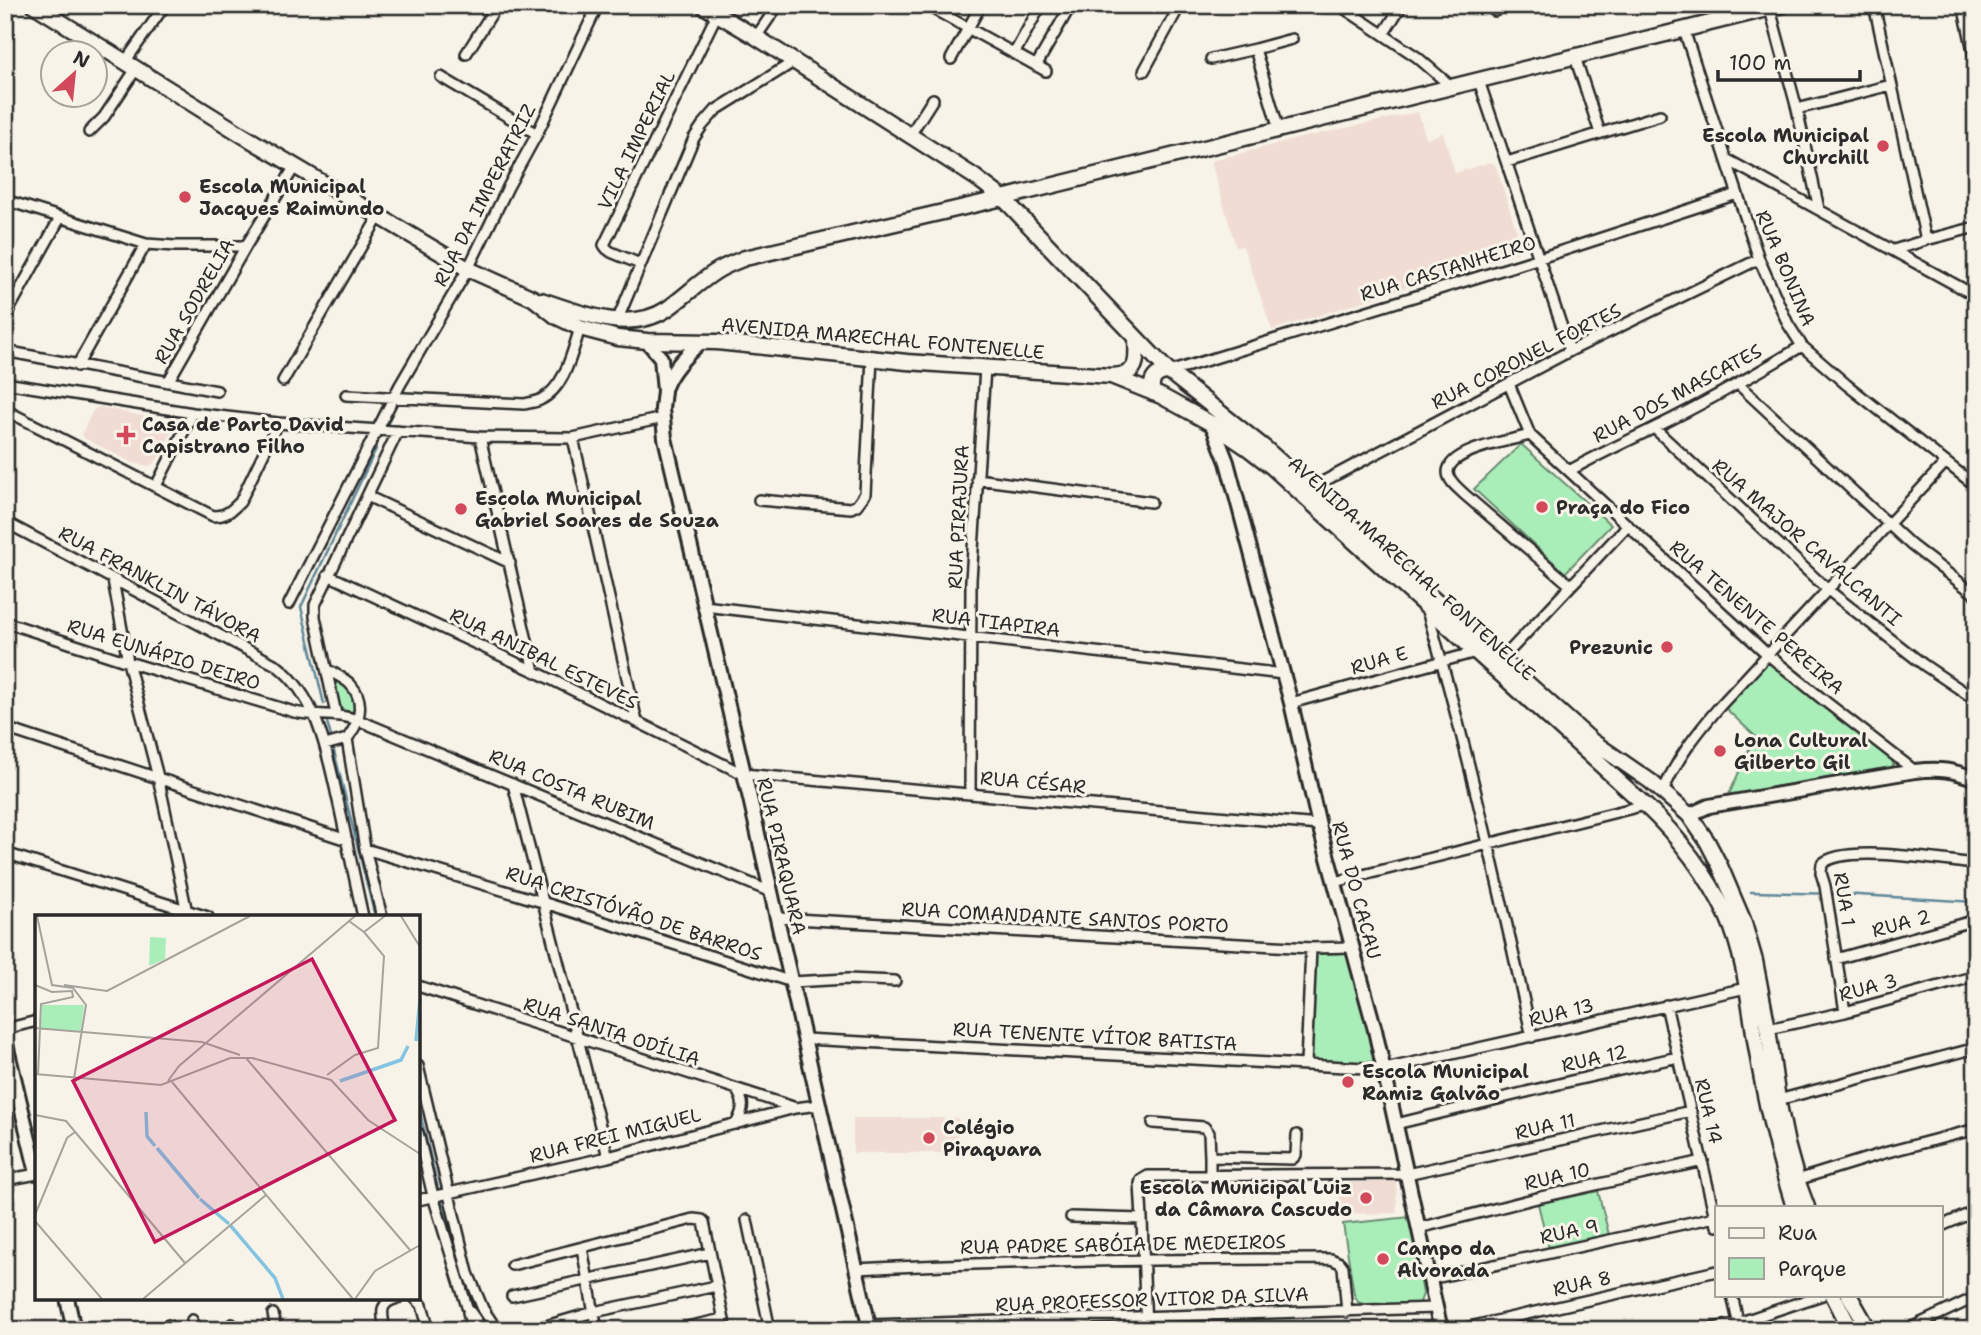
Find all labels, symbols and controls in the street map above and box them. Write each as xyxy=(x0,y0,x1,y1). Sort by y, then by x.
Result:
north arrow xyxy=(38,38,108,108)
scale bar xyxy=(1718,38,1860,82)
text: N xyxy=(69,45,94,74)
text: 100 m xyxy=(1729,49,1792,77)
street label: VILA IMPERIAL xyxy=(592,66,681,214)
street label: RUA DA IMPERATRIZ xyxy=(427,100,541,291)
place label: Escola Municipal Churchill xyxy=(1702,123,1869,170)
marker: Escola Municipal Churchill xyxy=(1875,138,1891,154)
place label: Escola Municipal Jacques Raimundo xyxy=(199,174,384,221)
marker: Escola Municipal Jacques Raimundo xyxy=(177,189,193,205)
street label: RUA BONINA xyxy=(1750,206,1821,330)
street label: RUA CASTANHEIRO xyxy=(1357,230,1539,307)
street label: RUA SODRELIA xyxy=(148,234,241,368)
street label: RUA CORONEL FORTES xyxy=(1427,298,1625,415)
street label: AVENIDA MARECHAL FONTENELLE xyxy=(720,312,1046,365)
street label: RUA DOS MASCATES xyxy=(1588,338,1766,449)
place label: Casa de Parto David Capistrano Filho xyxy=(142,412,344,459)
marker: Casa de Parto David Capistrano Filho xyxy=(116,425,136,445)
street label: RUA PIRAJURA xyxy=(942,444,975,590)
street label: AVENIDA MARECHAL FONTENELLE xyxy=(1283,451,1541,686)
street label: RUA MAJOR CAVALCANTI xyxy=(1707,453,1907,632)
place label: Escola Municipal Gabriel Soares de Souza xyxy=(475,486,719,533)
place label: Praça do Fico xyxy=(1556,495,1690,520)
marker: Praça do Fico xyxy=(1534,499,1550,515)
marker: Escola Municipal Gabriel Soares de Souza xyxy=(453,501,469,517)
street label: RUA FRANKLIN TÁVORA xyxy=(54,519,266,649)
street label: RUA TENENTE PEREIRA xyxy=(1664,535,1849,700)
street label: RUA ANIBAL ESTEVES xyxy=(445,602,642,715)
street label: RUA TIAPIRA xyxy=(930,602,1062,643)
street label: RUA EUNÁPIO DEIRO xyxy=(64,612,264,696)
place label: Prezunic xyxy=(1569,635,1653,660)
marker: Prezunic xyxy=(1659,639,1675,655)
street label: RUA E xyxy=(1348,640,1411,680)
place label: Lona Cultural Gilberto Gil xyxy=(1734,728,1868,775)
street label: RUA COSTA RUBIM xyxy=(485,743,658,836)
marker: Lona Cultural Gilberto Gil xyxy=(1712,743,1728,759)
street label: RUA CÉSAR xyxy=(979,764,1087,800)
street label: RUA PIRAQUARA xyxy=(751,775,812,937)
street label: RUA DO CACAU xyxy=(1326,819,1387,962)
street label: RUA CRISTÓVÃO DE BARROS xyxy=(503,859,765,967)
street label: RUA 1 xyxy=(1828,870,1861,928)
street label: RUA COMANDANTE SANTOS PORTO xyxy=(901,896,1229,939)
street label: RUA 2 xyxy=(1869,904,1933,943)
inset map xyxy=(35,915,420,1300)
street label: RUA 3 xyxy=(1836,968,1900,1007)
street label: RUA SANTA ODÍLIA xyxy=(520,990,704,1072)
street label: RUA 13 xyxy=(1526,992,1596,1033)
street label: RUA TENENTE VÍTOR BATISTA xyxy=(952,1016,1238,1056)
street label: RUA 12 xyxy=(1559,1039,1629,1078)
place label: Escola Municipal Ramiz Galvão xyxy=(1362,1059,1529,1106)
marker: Escola Municipal Ramiz Galvão xyxy=(1340,1074,1356,1090)
street label: RUA 14 xyxy=(1689,1076,1728,1146)
street label: RUA FREI MIGUEL xyxy=(527,1102,703,1169)
street label: RUA 11 xyxy=(1512,1107,1578,1146)
place label: Colégio Piraquara xyxy=(943,1115,1041,1162)
marker: Colégio Piraquara xyxy=(921,1130,937,1146)
street label: RUA 10 xyxy=(1522,1157,1592,1196)
place label: Escola Municipal Luiz da Câmara Cascudo xyxy=(1140,1175,1352,1222)
marker: Escola Municipal Luiz da Câmara Cascudo xyxy=(1358,1190,1374,1206)
legend xyxy=(1715,1206,1942,1296)
street label: RUA 9 xyxy=(1537,1213,1601,1250)
text: Rua xyxy=(1778,1219,1817,1247)
street label: RUA PADRE SABÓIA DE MEDEIROS xyxy=(960,1228,1286,1260)
place label: Campo da Alvorada xyxy=(1397,1236,1495,1283)
marker: Campo da Alvorada xyxy=(1375,1251,1391,1267)
text: Parque xyxy=(1778,1255,1847,1283)
street label: RUA 8 xyxy=(1550,1265,1614,1302)
street label: RUA PROFESSOR VITOR DA SILVA xyxy=(995,1282,1309,1317)

